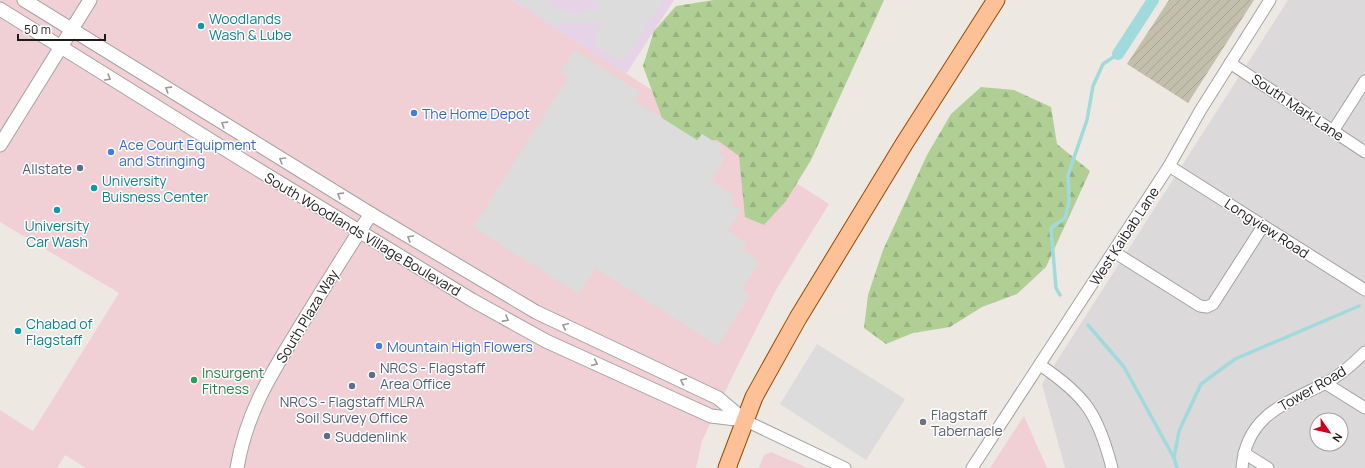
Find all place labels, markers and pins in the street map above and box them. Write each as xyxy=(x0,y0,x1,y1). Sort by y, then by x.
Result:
place label: Woodlands Wash & Lube xyxy=(209,9,292,44)
marker: Woodlands Wash & Lube xyxy=(196,21,206,31)
place label: The Home Depot xyxy=(422,104,530,123)
marker: The Home Depot xyxy=(409,108,419,118)
place label: Ace Court Equipment and Stringing xyxy=(119,135,257,170)
marker: Ace Court Equipment and Stringing xyxy=(106,147,116,157)
place label: Allstate xyxy=(22,159,72,178)
marker: Allstate xyxy=(75,163,85,173)
place label: University Buisness Center xyxy=(102,171,208,206)
marker: University Buisness Center xyxy=(89,183,99,193)
marker: University Car Wash xyxy=(52,205,62,215)
place label: University Car Wash xyxy=(25,216,90,251)
place label: Chabad of Flagstaff xyxy=(26,314,93,349)
marker: Chabad of Flagstaff xyxy=(13,326,23,336)
place label: Mountain High Flowers xyxy=(387,337,533,356)
marker: Mountain High Flowers xyxy=(374,341,384,351)
place label: NRCS - Flagstaff Area Office xyxy=(380,358,486,393)
place label: Insurgent Fitness xyxy=(202,363,265,398)
marker: NRCS - Flagstaff Area Office xyxy=(367,370,377,380)
marker: Insurgent Fitness xyxy=(189,375,199,385)
marker: NRCS - Flagstaff MLRA Soil Survey Office xyxy=(347,381,357,391)
place label: NRCS - Flagstaff MLRA Soil Survey Office xyxy=(280,392,424,427)
place label: Flagstaff Tabernacle xyxy=(931,405,1003,440)
marker: Flagstaff Tabernacle xyxy=(918,417,928,427)
place label: Suddenlink xyxy=(335,427,408,446)
marker: Suddenlink xyxy=(322,431,332,441)

